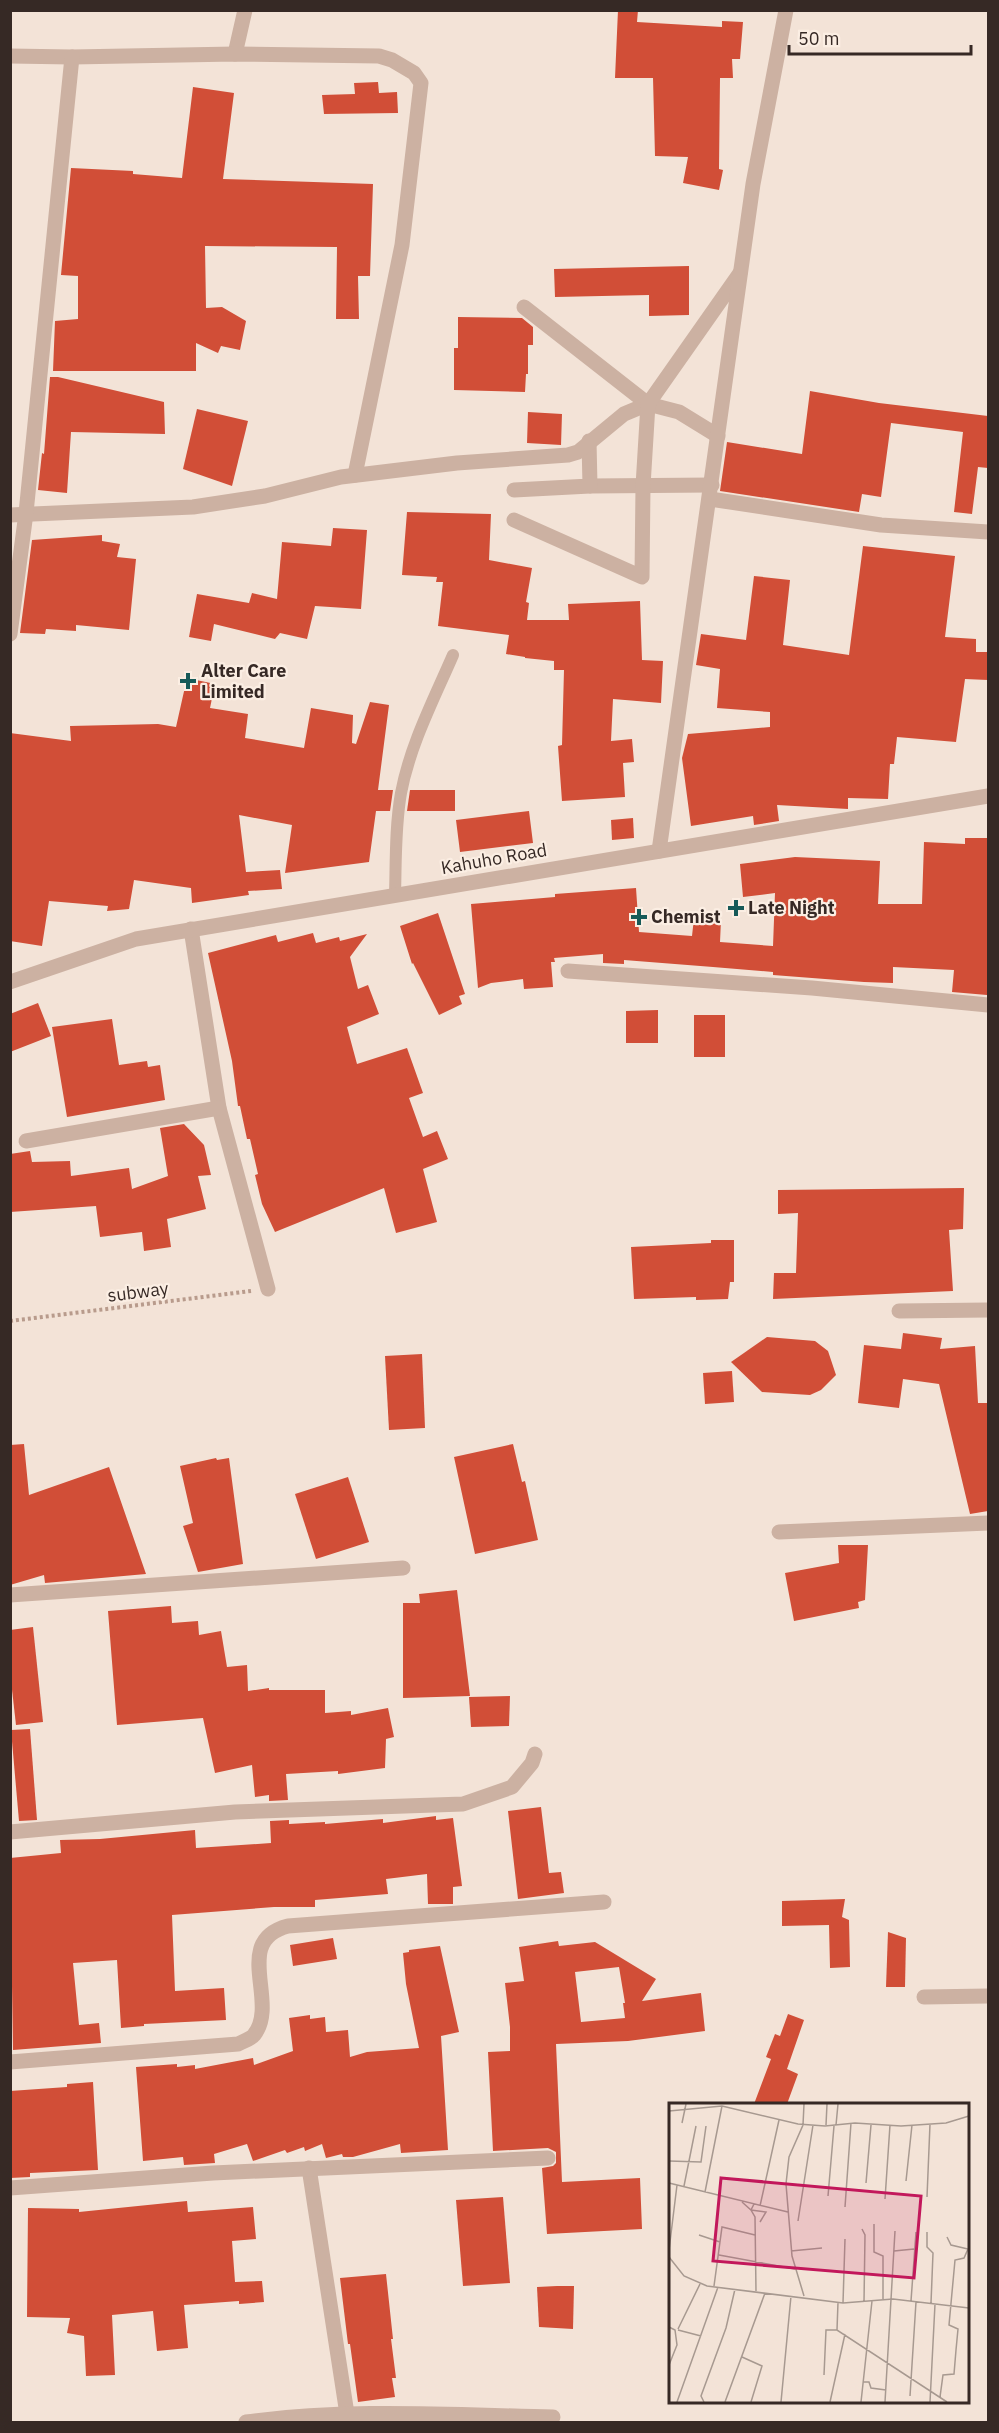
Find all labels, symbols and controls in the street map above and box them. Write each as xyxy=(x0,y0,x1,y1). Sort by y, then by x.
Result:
scale bar xyxy=(789,18,970,56)
text: 50 m xyxy=(798,27,840,50)
place label: Alter Care Limited xyxy=(201,659,286,703)
marker: Alter Care Limited xyxy=(179,672,197,690)
street label: Kahuho Road xyxy=(439,838,549,879)
place label: Late Night xyxy=(748,896,835,919)
marker: Late Night xyxy=(729,901,743,915)
place label: Chemist xyxy=(651,905,721,928)
marker: Chemist xyxy=(632,910,646,924)
street label: subway xyxy=(106,1276,170,1307)
inset map xyxy=(669,2103,969,2403)

